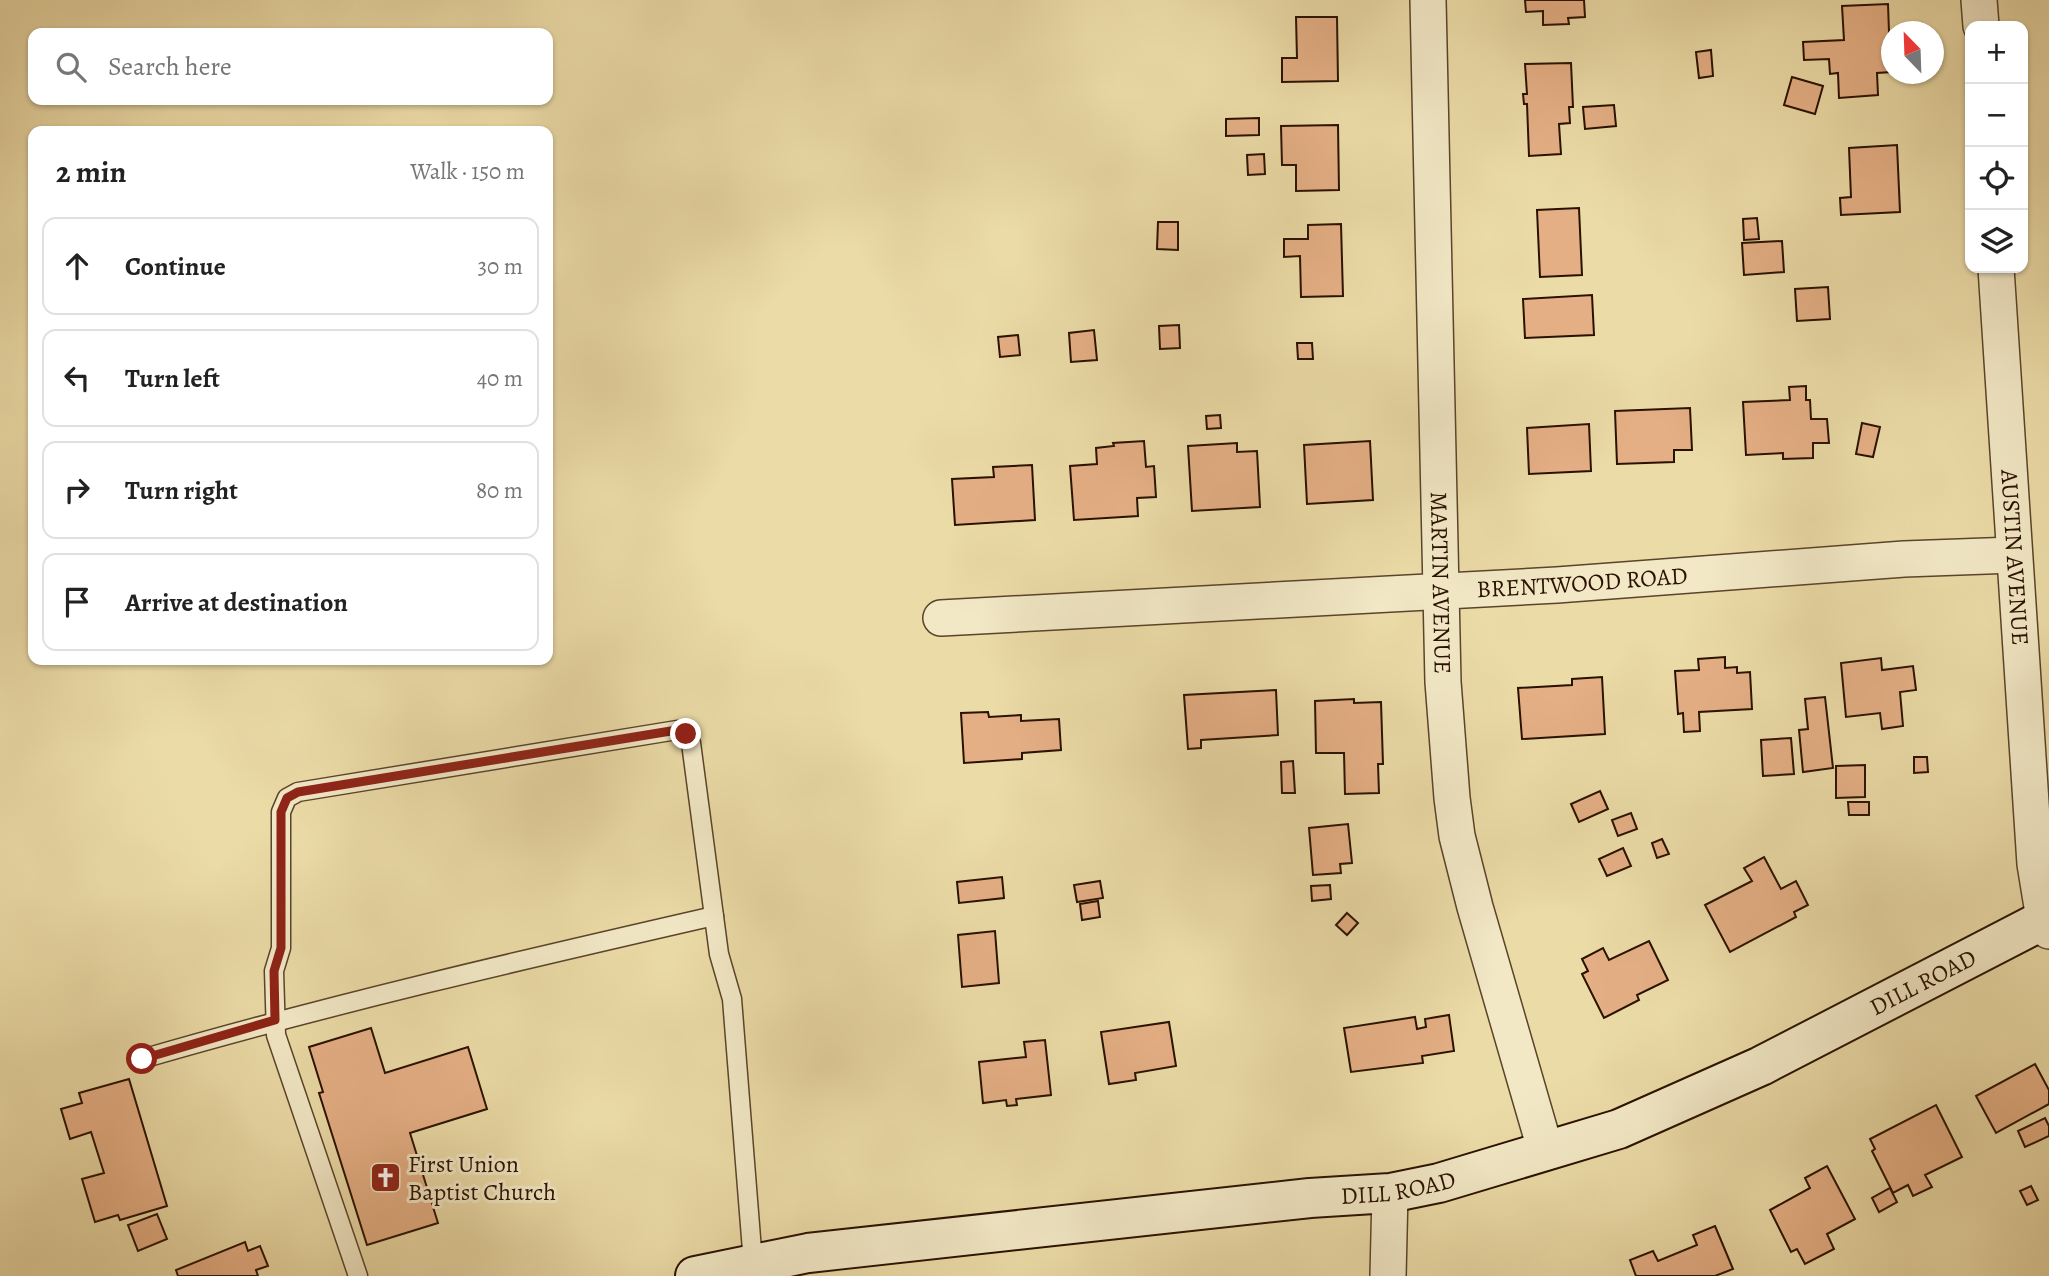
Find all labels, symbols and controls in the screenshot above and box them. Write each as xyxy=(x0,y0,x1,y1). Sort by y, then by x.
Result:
north arrow xyxy=(1881,21,1944,84)
map controls xyxy=(1965,21,2028,273)
button: + xyxy=(1965,21,2028,84)
search box xyxy=(28,28,553,105)
icon: search xyxy=(52,48,90,86)
text: Search here xyxy=(108,49,232,84)
button: − xyxy=(1965,84,2028,147)
button: locate xyxy=(1965,147,2028,210)
text: 2 min xyxy=(56,152,126,192)
text: Walk · 150 m xyxy=(410,156,525,187)
button: layers xyxy=(1965,210,2028,273)
icon: ahead xyxy=(58,247,96,285)
text: Continue xyxy=(125,249,226,284)
text: 30 m xyxy=(477,251,523,282)
icon: left xyxy=(58,359,96,397)
text: Turn left xyxy=(125,361,220,396)
text: 40 m xyxy=(477,363,523,394)
street label: AUSTIN AVENUE xyxy=(1993,467,2037,646)
icon: right xyxy=(58,471,96,509)
text: Turn right xyxy=(125,473,238,508)
text: 80 m xyxy=(476,475,523,506)
street label: MARTIN AVENUE xyxy=(1423,491,1459,674)
street label: BRENTWOOD ROAD xyxy=(1476,559,1689,605)
icon: arrive xyxy=(58,583,96,621)
text: Arrive at destination xyxy=(125,585,348,620)
route end xyxy=(670,718,701,749)
street label: DILL ROAD xyxy=(1864,941,1982,1023)
route start xyxy=(126,1043,157,1074)
place label: First Union Baptist Church xyxy=(408,1148,556,1208)
church icon: First Union Baptist Church xyxy=(368,1161,402,1195)
street label: DILL ROAD xyxy=(1340,1163,1459,1212)

